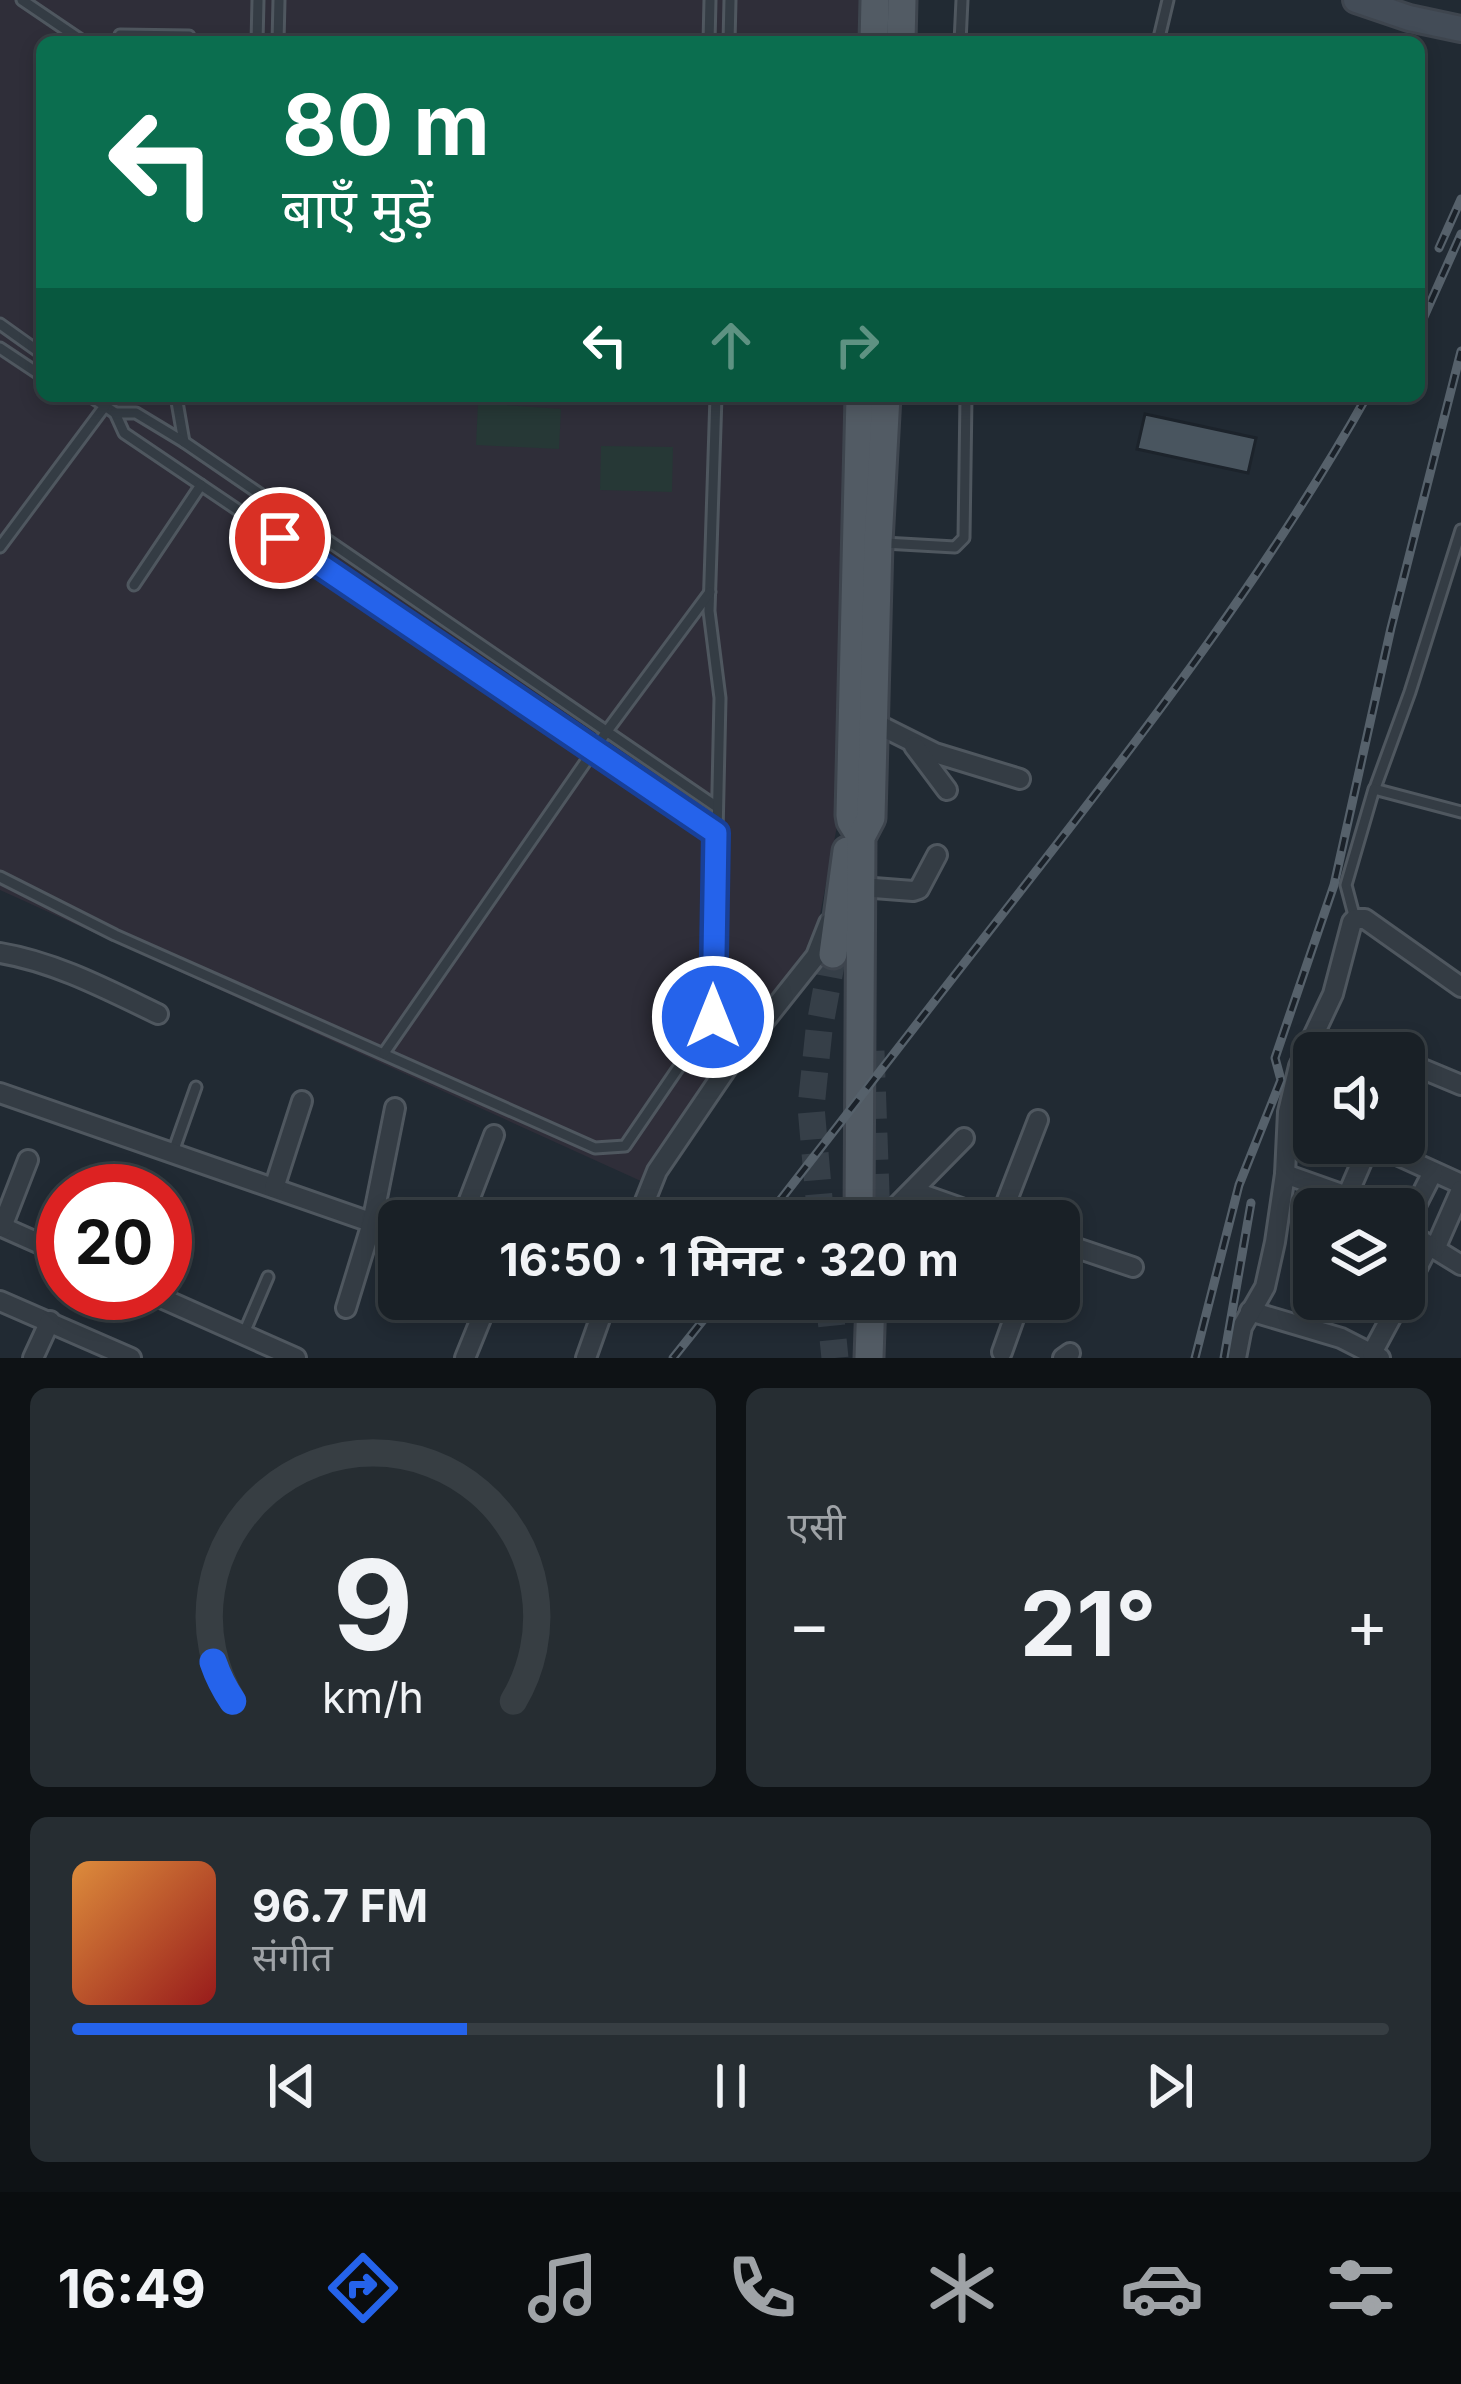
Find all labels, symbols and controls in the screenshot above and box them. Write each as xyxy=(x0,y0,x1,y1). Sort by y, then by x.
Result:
text: 80 m xyxy=(282,74,490,175)
icon: left xyxy=(84,84,240,240)
text: बाएँ मुड़ें xyxy=(282,176,433,241)
icon: left xyxy=(572,312,638,378)
icon: ahead xyxy=(698,312,764,378)
icon: right xyxy=(824,312,890,378)
pin xyxy=(229,487,331,589)
icon: arrive xyxy=(247,505,313,571)
position arrow xyxy=(650,954,776,1080)
map controls xyxy=(1293,1032,1425,1320)
button: sound xyxy=(1293,1032,1425,1164)
speed limit sign: 20 xyxy=(36,1164,192,1320)
button: layers xyxy=(1293,1188,1425,1320)
text: 16:50 · 1 मिनट · 320 m xyxy=(499,1232,959,1287)
text: एसी xyxy=(788,1502,846,1549)
text: 9 xyxy=(332,1529,413,1680)
text: 21° xyxy=(1020,1569,1157,1678)
text: − xyxy=(788,1584,831,1664)
text: + xyxy=(1345,1584,1389,1664)
text: km/h xyxy=(322,1670,424,1722)
text: 96.7 FM xyxy=(252,1878,428,1933)
text: संगीत xyxy=(252,1933,333,1980)
icon: previous xyxy=(259,2053,325,2119)
icon: pause xyxy=(698,2053,764,2119)
icon: next xyxy=(1137,2053,1203,2119)
icon: directions xyxy=(321,2246,405,2330)
icon: music xyxy=(521,2246,605,2330)
icon: phone xyxy=(720,2246,804,2330)
icon: climate xyxy=(920,2246,1004,2330)
icon: car xyxy=(1120,2246,1204,2330)
icon: filters xyxy=(1319,2246,1403,2330)
text: 16:49 xyxy=(58,2256,206,2321)

